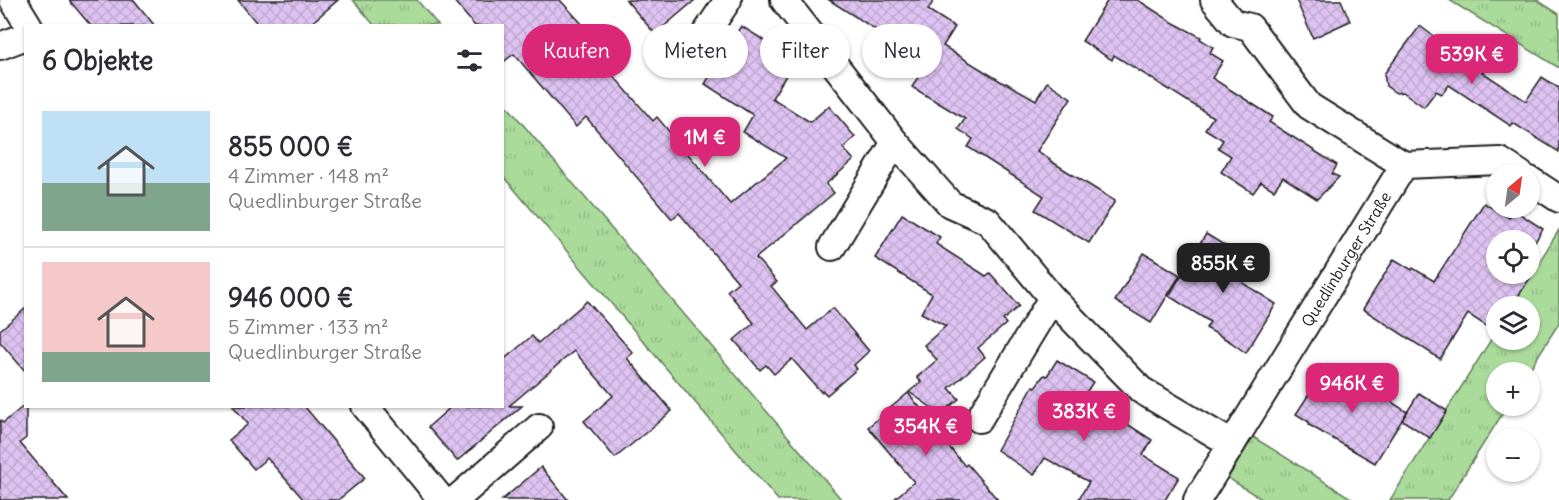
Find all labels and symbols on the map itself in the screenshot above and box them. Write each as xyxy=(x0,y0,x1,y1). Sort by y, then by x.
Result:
pin: 539K € xyxy=(1423,34,1521,85)
pin: 1M € xyxy=(669,117,741,168)
north arrow xyxy=(1486,164,1540,218)
street label: Quedlinburger Straße xyxy=(1297,188,1395,330)
pin: 855K € xyxy=(1174,243,1272,294)
pin: 946K € xyxy=(1303,363,1401,414)
pin: 383K € xyxy=(1035,391,1133,442)
pin: 354K € xyxy=(877,406,975,457)

